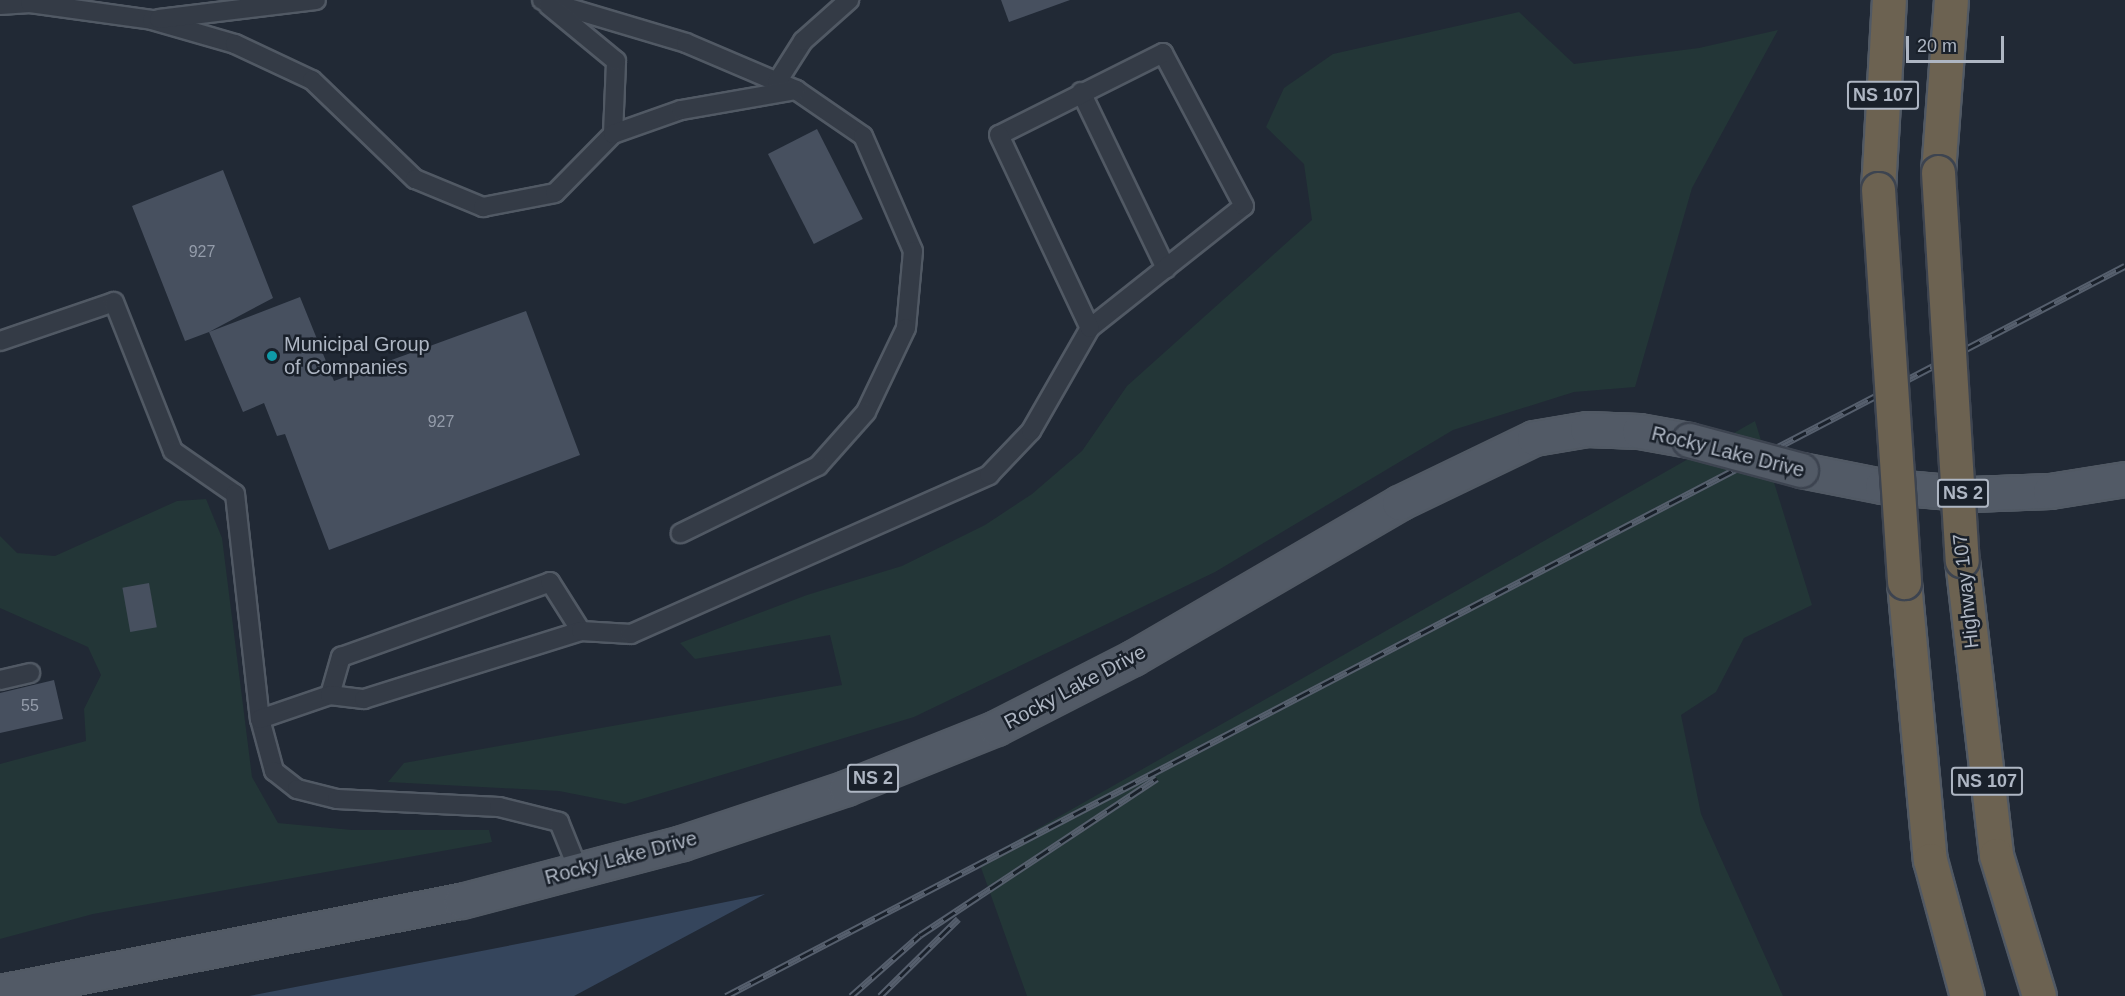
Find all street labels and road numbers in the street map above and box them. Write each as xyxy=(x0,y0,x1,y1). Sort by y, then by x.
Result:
road number: NS 107 xyxy=(1846,80,1920,110)
street label: Rocky Lake Drive xyxy=(1649,421,1807,483)
road number: NS 2 xyxy=(1936,478,1990,508)
street label: Highway 107 xyxy=(1948,532,1984,650)
street label: Rocky Lake Drive xyxy=(1000,640,1150,734)
road number: NS 2 xyxy=(846,763,900,793)
road number: NS 107 xyxy=(1950,766,2024,796)
street label: Rocky Lake Drive xyxy=(542,826,700,890)

